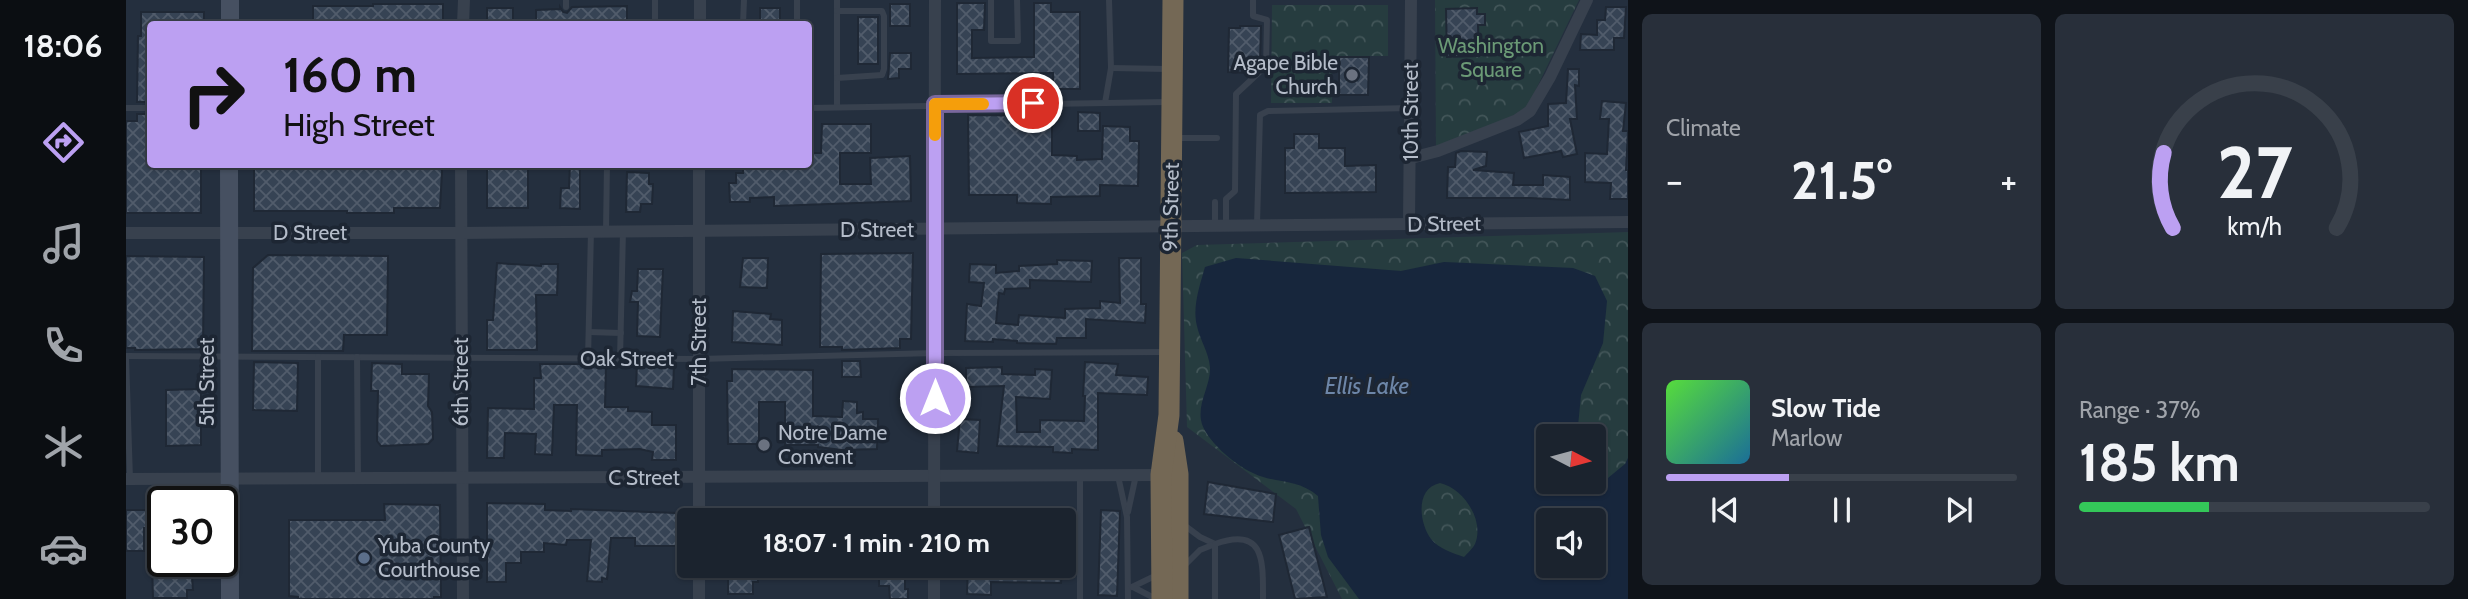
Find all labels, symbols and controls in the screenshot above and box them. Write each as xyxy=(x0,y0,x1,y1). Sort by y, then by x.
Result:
text: 18:06 xyxy=(24,26,102,65)
park label: Washington Square xyxy=(1438,33,1544,82)
text: 160 m xyxy=(283,45,417,104)
icon: right xyxy=(168,49,259,140)
place label: Agape Bible Church xyxy=(1233,50,1338,99)
street label: 10th Street xyxy=(1398,63,1423,161)
marker: Agape Bible Church xyxy=(1344,67,1360,83)
pin xyxy=(1003,73,1063,133)
icon: arrive xyxy=(1014,84,1052,122)
text: High Street xyxy=(283,105,435,144)
text: Climate xyxy=(1666,114,1741,142)
icon: directions xyxy=(39,118,88,167)
text: 27 xyxy=(2217,128,2292,216)
text: 21.5° xyxy=(1791,149,1892,212)
text: − xyxy=(1666,157,1683,204)
text: + xyxy=(2000,157,2017,204)
street label: 9th Street xyxy=(1157,162,1184,252)
street label: D Street xyxy=(1407,210,1481,237)
text: km/h xyxy=(2227,210,2282,240)
street label: D Street xyxy=(840,217,914,242)
icon: music xyxy=(39,219,88,268)
street label: D Street xyxy=(273,220,347,245)
street label: 7th Street xyxy=(686,298,711,386)
icon: phone xyxy=(39,321,88,370)
street label: 6th Street xyxy=(448,337,473,427)
street label: 5th Street xyxy=(194,338,219,426)
street label: Oak Street xyxy=(580,346,674,371)
position arrow xyxy=(898,361,972,435)
water label: Ellis Lake xyxy=(1325,372,1409,400)
text: Slow Tide xyxy=(1771,392,1881,424)
text: Range · 37% xyxy=(2079,396,2200,424)
place label: Notre Dame Convent xyxy=(778,420,887,469)
icon: climate xyxy=(39,422,88,471)
north arrow xyxy=(1536,424,1606,494)
map controls xyxy=(1536,424,1606,578)
text: Marlow xyxy=(1771,424,1842,452)
text: 185 km xyxy=(2079,431,2240,494)
marker: Notre Dame Convent xyxy=(756,437,772,453)
street label: C Street xyxy=(608,465,680,490)
speed limit sign: 30 xyxy=(147,486,238,577)
icon: previous xyxy=(1706,491,1744,529)
icon: pause xyxy=(1823,491,1861,529)
icon: next xyxy=(1940,491,1978,529)
button: sound xyxy=(1536,508,1606,578)
icon: car xyxy=(39,524,88,573)
text: 18:07 · 1 min · 210 m xyxy=(763,527,990,559)
place label: Yuba County Courthouse xyxy=(377,533,491,582)
marker: Yuba County Courthouse xyxy=(356,550,372,566)

